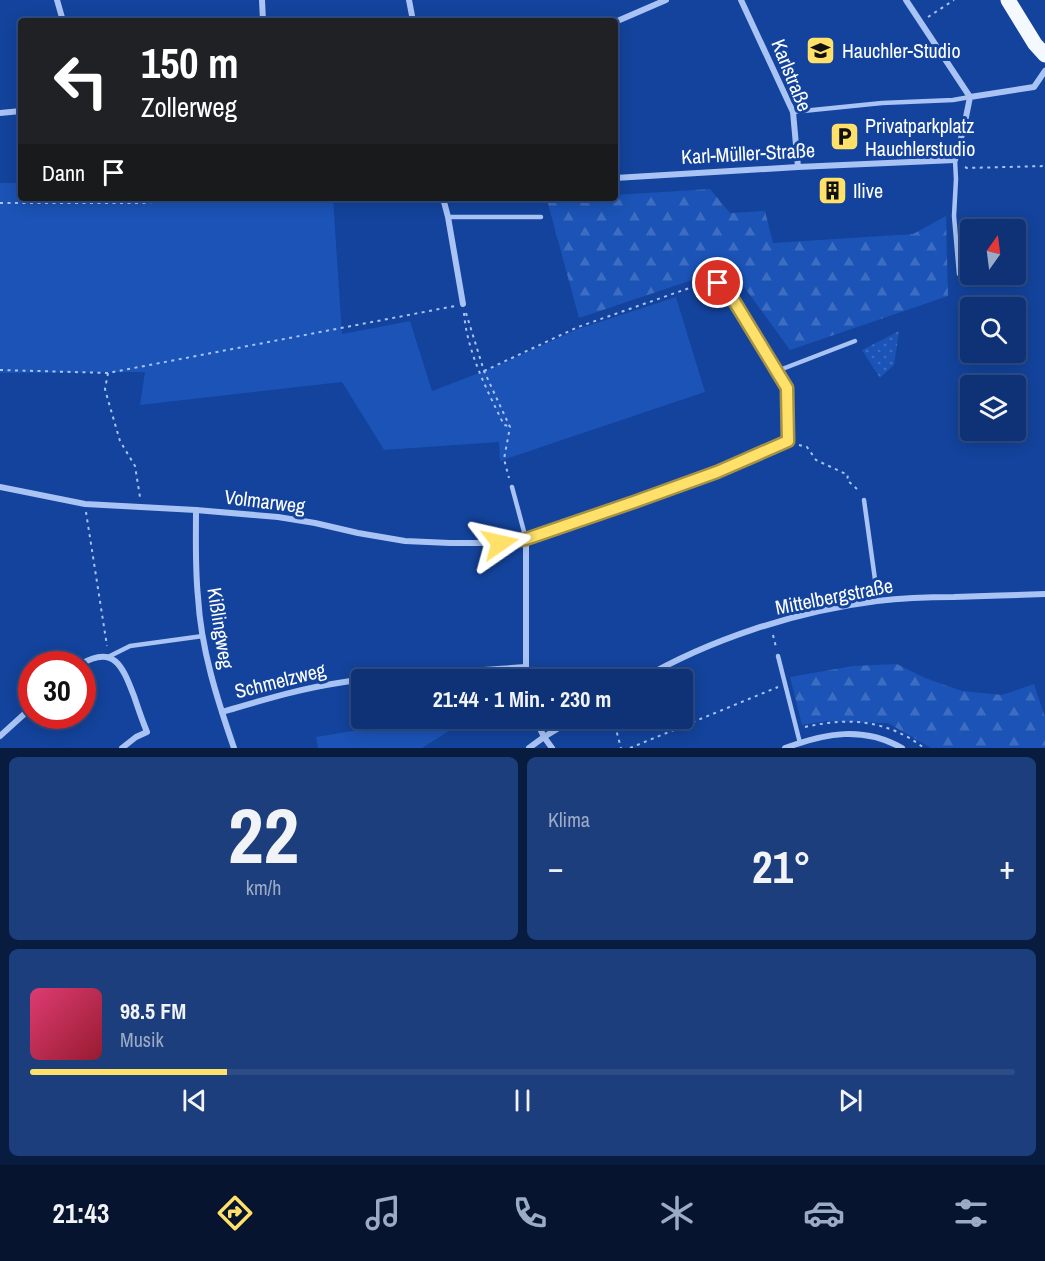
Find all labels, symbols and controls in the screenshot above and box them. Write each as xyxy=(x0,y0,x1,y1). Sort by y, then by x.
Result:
school or university icon: Hauchler-Studio xyxy=(805,34,837,66)
text: 150 m xyxy=(141,35,239,91)
street label: Karlstraße xyxy=(765,35,819,115)
place label: Hauchler-Studio xyxy=(842,37,961,64)
icon: left xyxy=(42,42,120,120)
text: Zollerweg xyxy=(141,89,237,125)
place label: Privatparkplatz Hauchlerstudio xyxy=(865,112,975,162)
parking icon: Privatparkplatz Hauchlerstudio xyxy=(828,121,860,153)
street label: Karl-Müller-Straße xyxy=(680,136,816,170)
icon: arrive xyxy=(97,156,130,189)
text: Dann xyxy=(42,158,85,188)
building icon: Ilive xyxy=(816,174,848,206)
place label: Ilive xyxy=(853,177,883,204)
north arrow xyxy=(960,219,1026,285)
map controls xyxy=(960,219,1026,441)
pin xyxy=(692,257,743,308)
icon: arrive xyxy=(701,266,734,299)
button: search xyxy=(960,297,1026,363)
button: layers xyxy=(960,375,1026,441)
street label: Volmarweg xyxy=(223,483,307,519)
position arrow xyxy=(468,511,532,575)
street label: Mittelbergstraße xyxy=(773,571,895,621)
street label: Kißlingweg xyxy=(201,585,241,671)
speed limit sign: 30 xyxy=(18,651,96,729)
street label: Schmelzweg xyxy=(232,656,328,704)
text: 21:44 · 1 Min. · 230 m xyxy=(433,684,611,714)
text: 22 xyxy=(228,782,299,887)
text: Klima xyxy=(548,806,590,833)
text: 21° xyxy=(752,836,811,897)
text: − xyxy=(548,845,564,889)
text: + xyxy=(999,845,1015,889)
text: km/h xyxy=(246,874,281,901)
text: 98.5 FM xyxy=(120,996,186,1026)
text: Musik xyxy=(120,1026,164,1053)
icon: previous xyxy=(178,1084,211,1117)
icon: pause xyxy=(506,1084,539,1117)
icon: next xyxy=(834,1084,867,1117)
icon: directions xyxy=(214,1192,256,1234)
icon: music xyxy=(362,1192,404,1234)
icon: phone xyxy=(509,1192,551,1234)
icon: climate xyxy=(656,1192,698,1234)
icon: car xyxy=(803,1192,845,1234)
icon: filters xyxy=(950,1192,992,1234)
text: 21:43 xyxy=(53,1195,109,1231)

